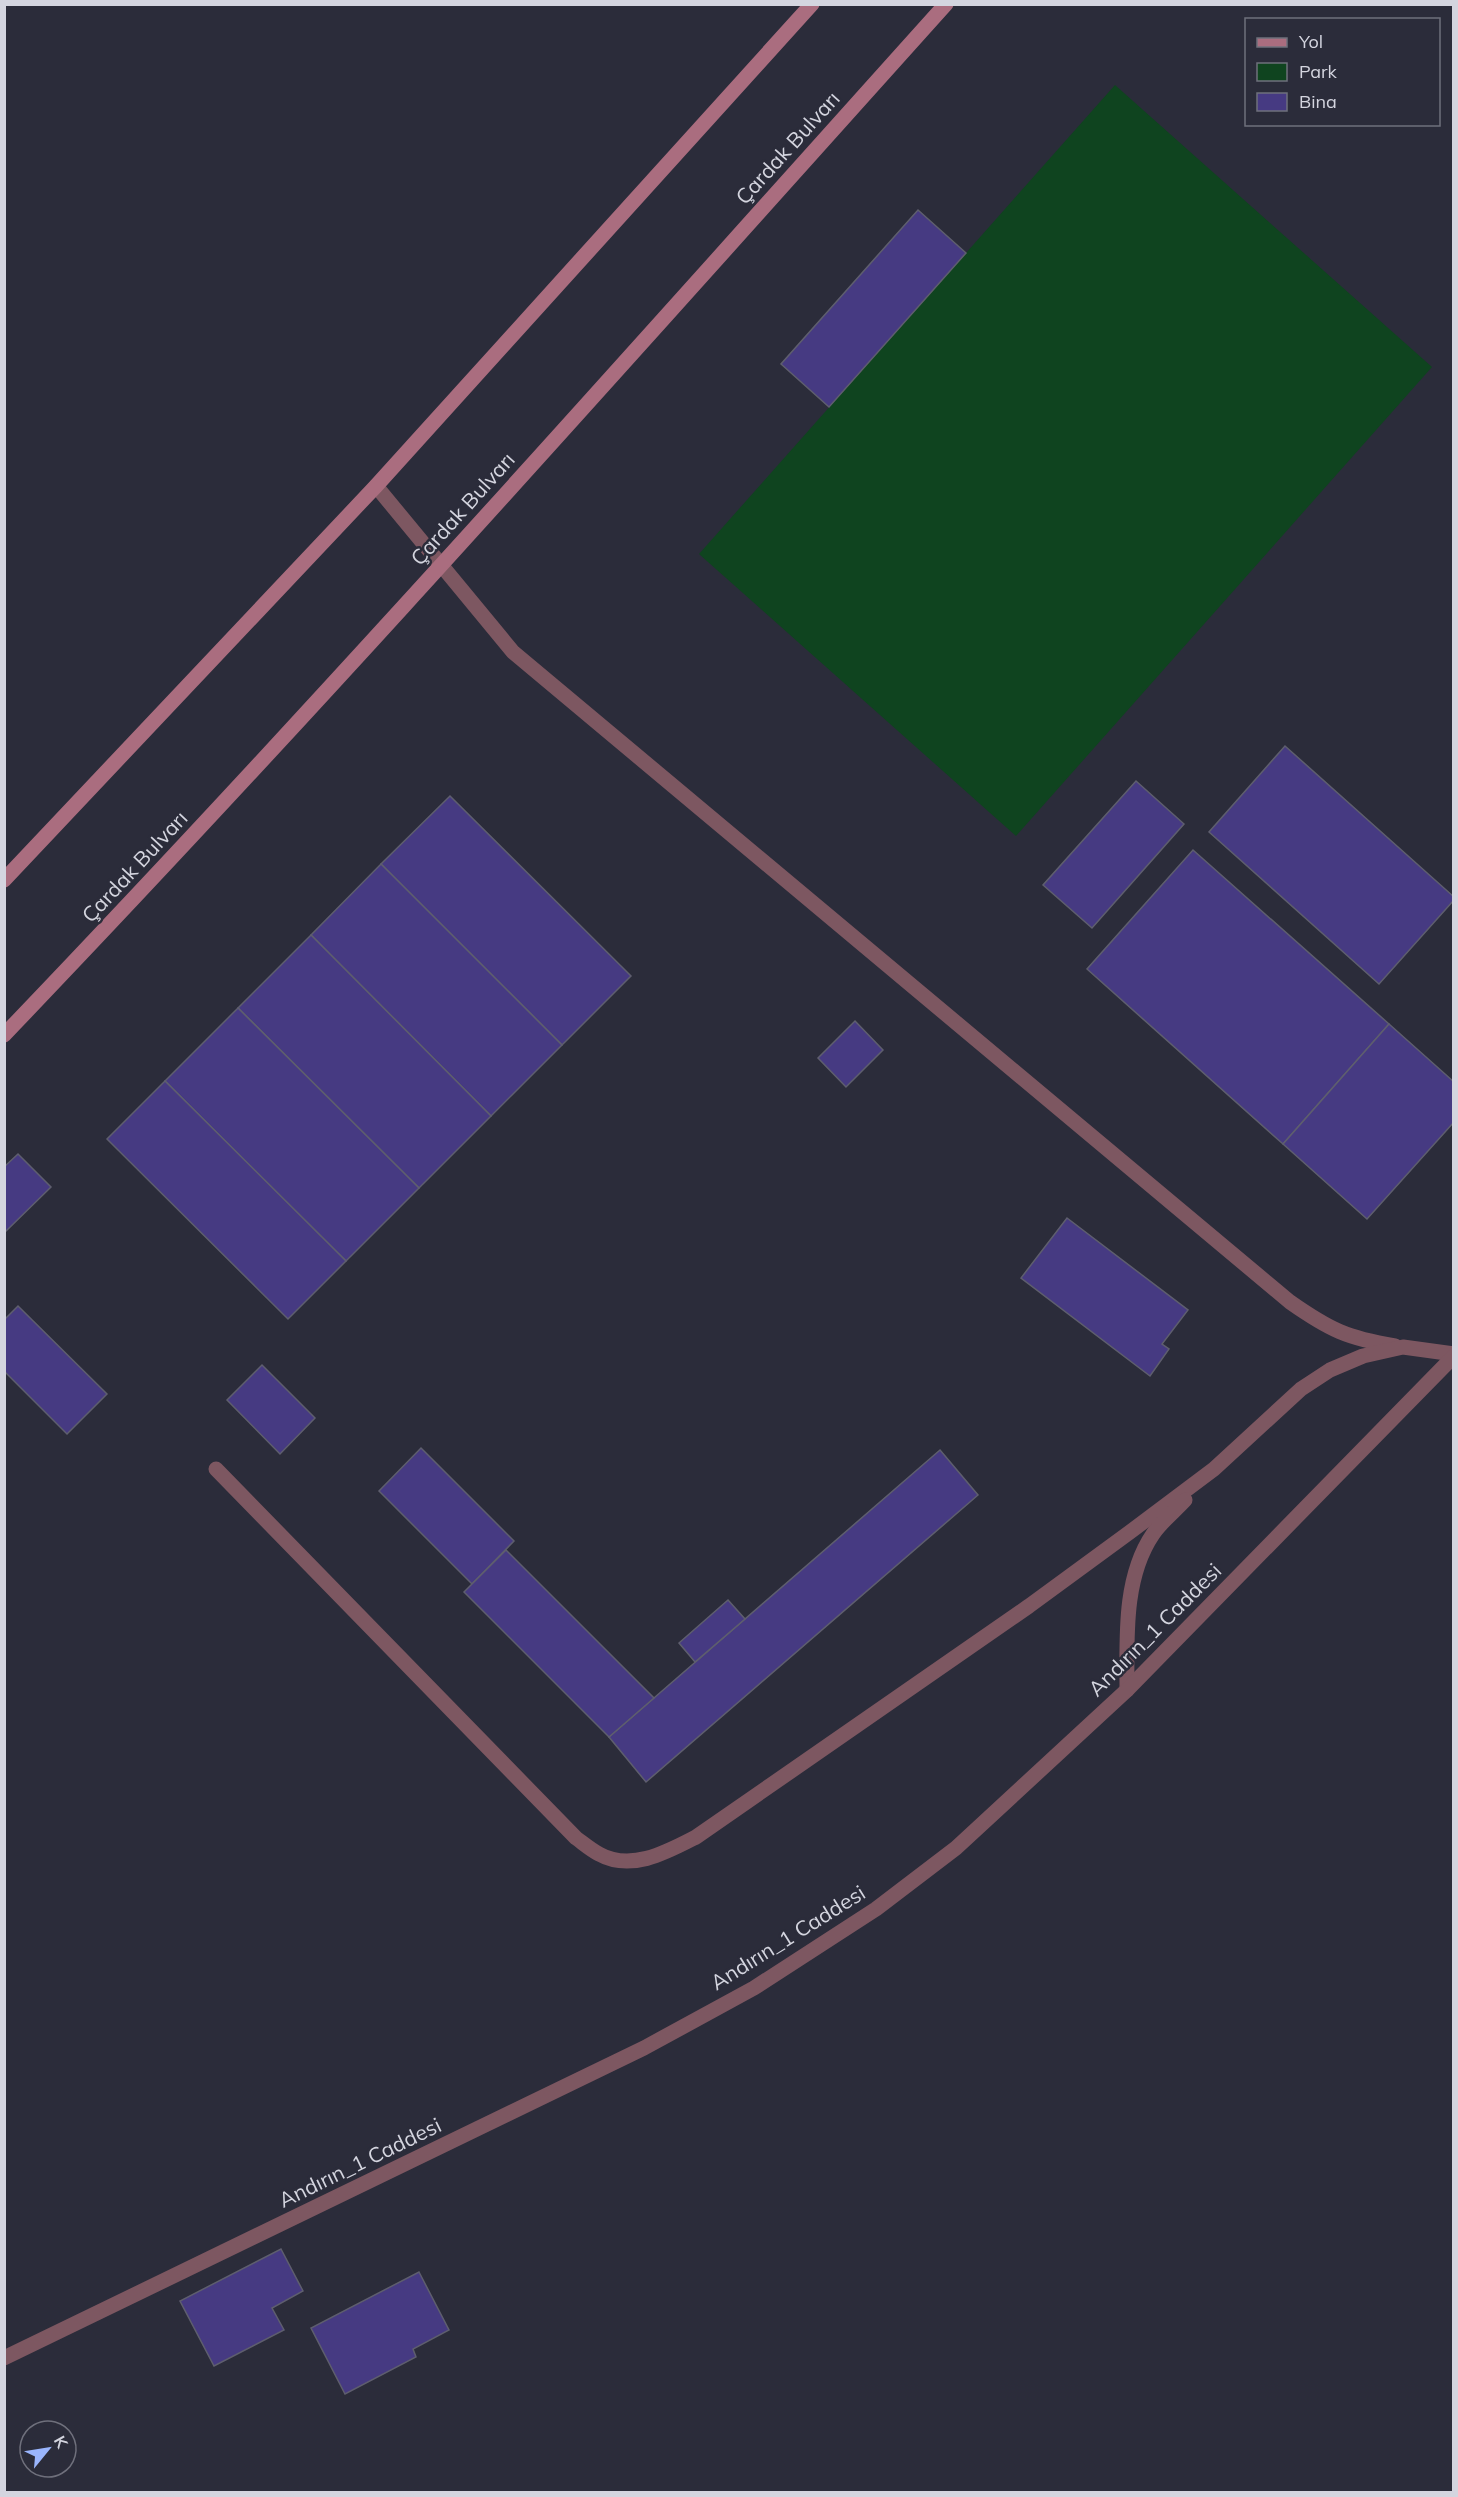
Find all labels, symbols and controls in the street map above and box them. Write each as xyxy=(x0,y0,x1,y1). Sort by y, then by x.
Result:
legend xyxy=(1245,18,1440,126)
text: Yol xyxy=(1298,30,1323,53)
text: Park xyxy=(1299,60,1338,83)
street label: Çardak Bulvarı xyxy=(730,85,845,209)
text: Bina xyxy=(1299,90,1337,113)
street label: Çardak Bulvarı xyxy=(405,446,520,570)
street label: Çardak Bulvarı xyxy=(76,805,193,928)
street label: Andırın_1 Caddesi xyxy=(1082,1557,1226,1701)
street label: Andırın_1 Caddesi xyxy=(705,1879,870,1995)
street label: Andırın_1 Caddesi xyxy=(274,2111,445,2213)
north arrow xyxy=(18,2419,78,2479)
text: K xyxy=(50,2432,73,2452)

